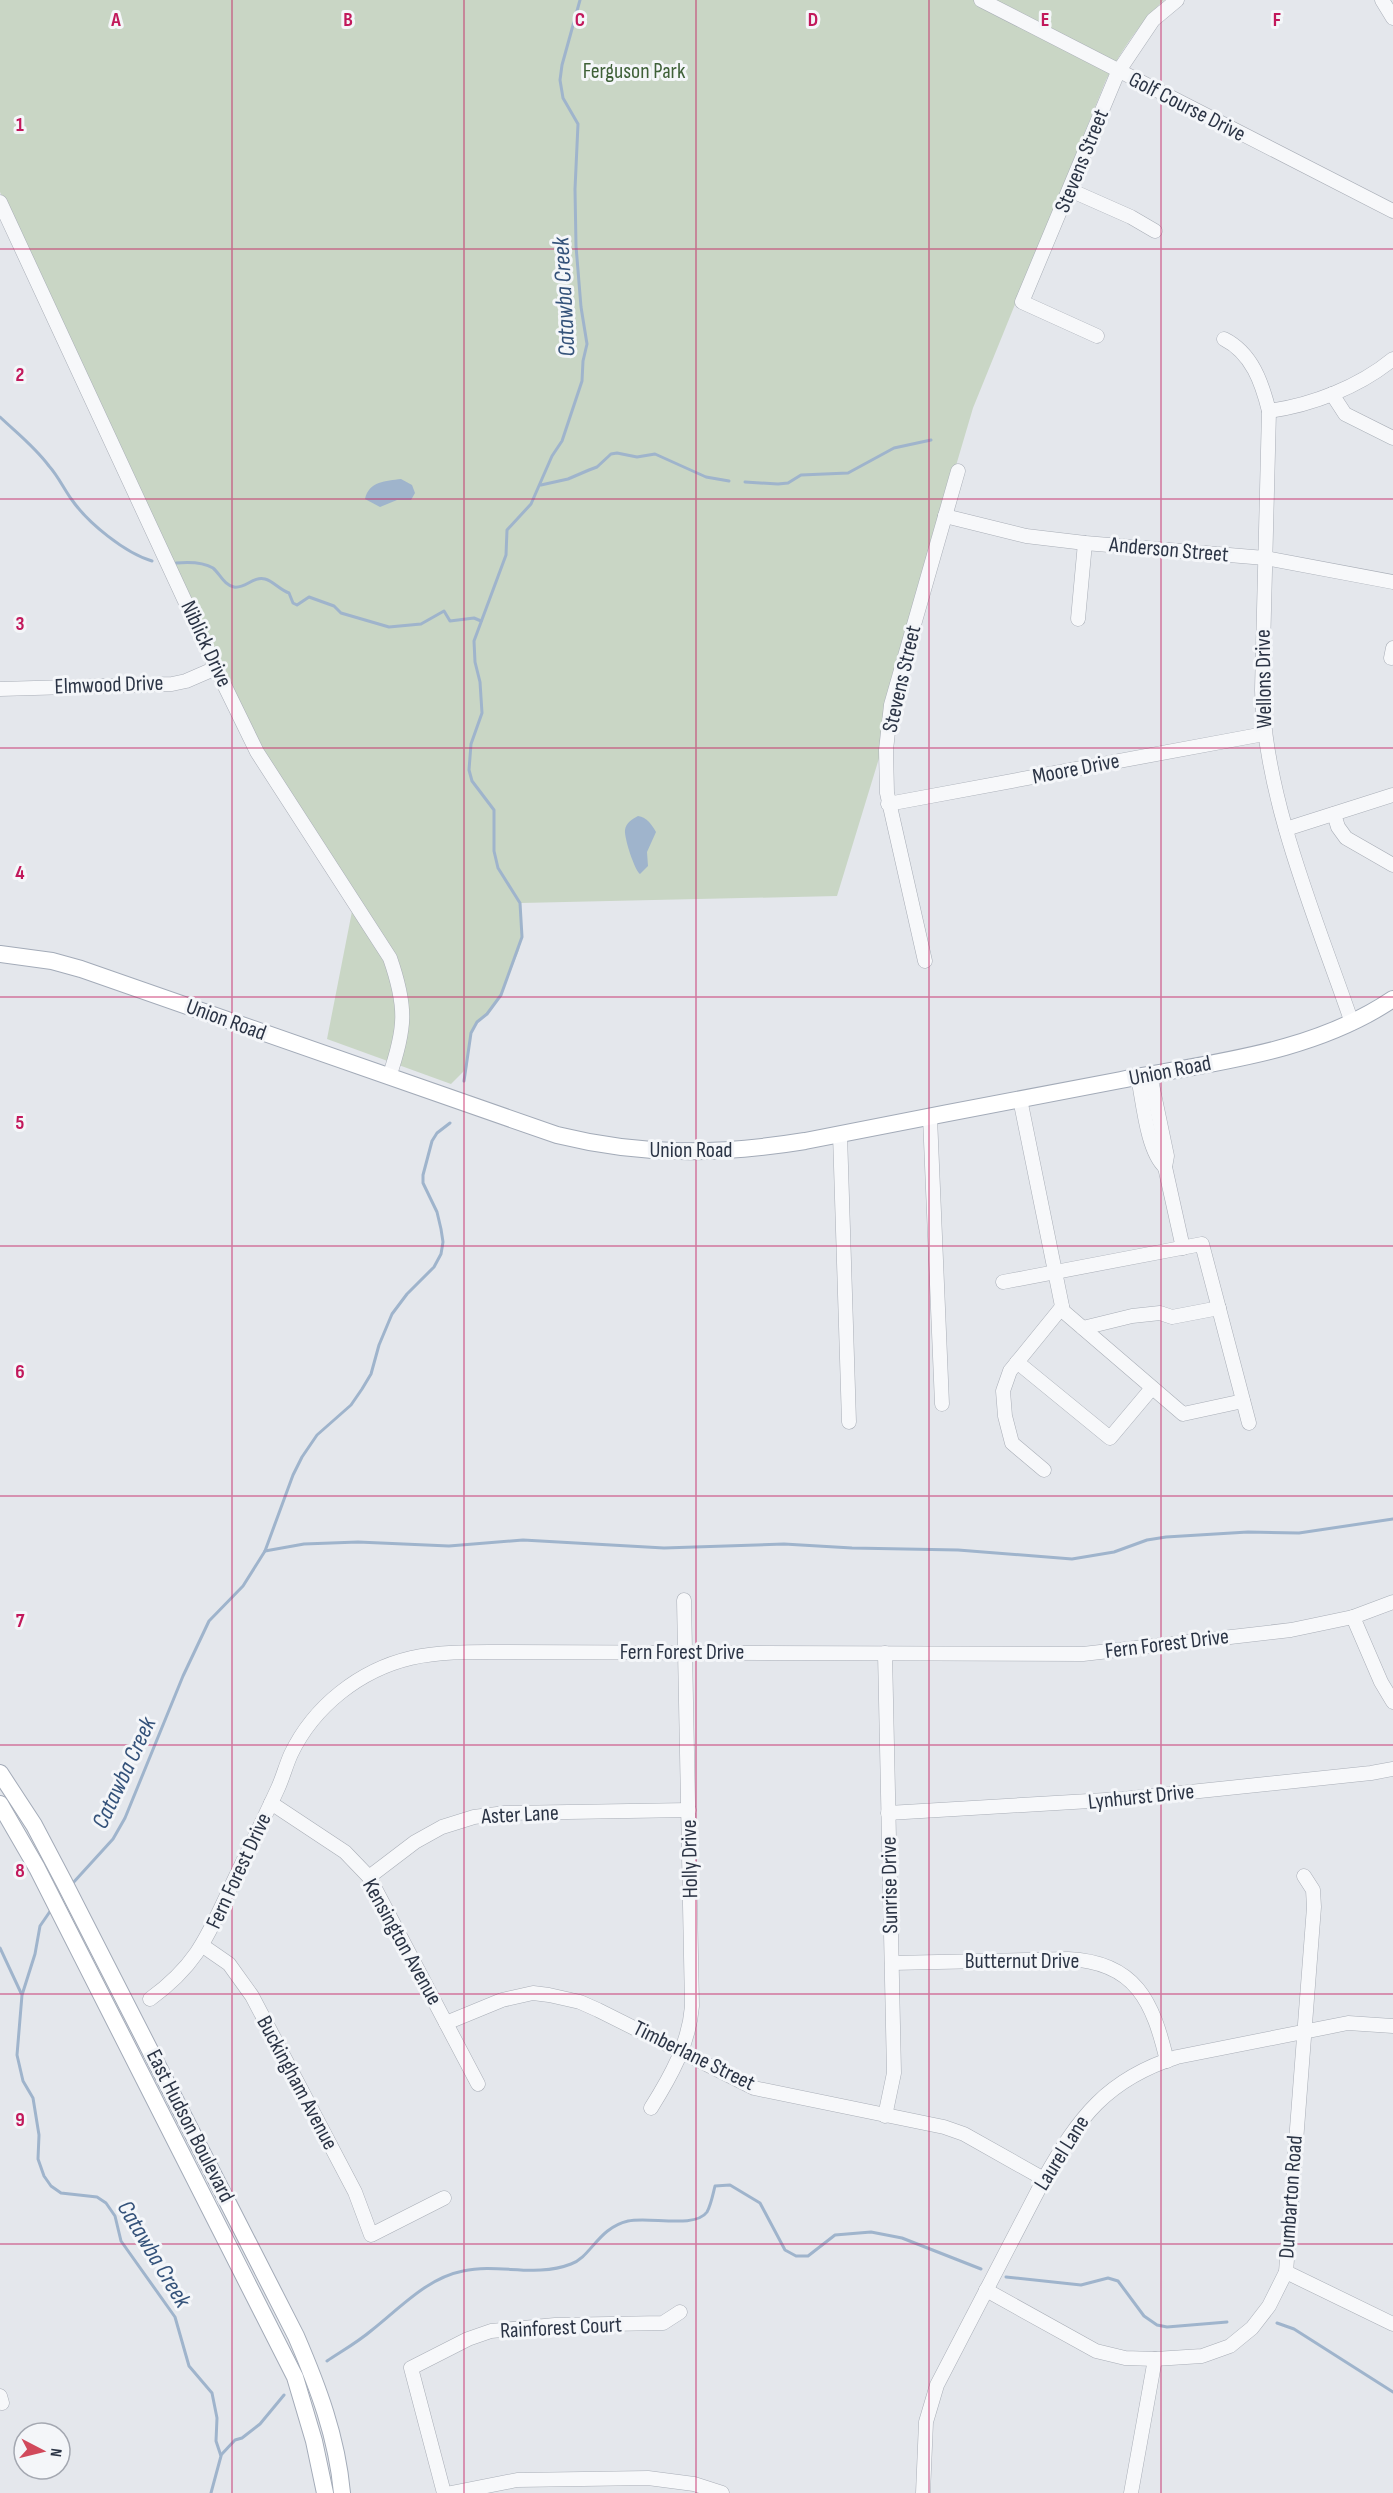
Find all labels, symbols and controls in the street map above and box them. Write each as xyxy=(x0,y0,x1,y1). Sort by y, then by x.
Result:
text: A xyxy=(110,8,121,32)
text: B xyxy=(343,8,353,32)
text: C xyxy=(575,8,585,32)
text: D xyxy=(808,8,818,32)
text: E xyxy=(1041,8,1049,32)
text: F xyxy=(1273,8,1281,32)
park label: Ferguson Park xyxy=(583,58,686,85)
street label: Golf Course Drive xyxy=(1124,66,1250,148)
street label: Stevens Street xyxy=(1049,105,1115,217)
text: 1 xyxy=(16,113,24,137)
water label: Catawba Creek xyxy=(546,235,582,357)
text: 2 xyxy=(16,363,24,387)
street label: Anderson Street xyxy=(1107,531,1230,569)
street label: Niblick Drive xyxy=(174,597,238,691)
text: 3 xyxy=(16,612,25,636)
street label: Stevens Street xyxy=(877,623,927,735)
street label: Wellons Drive xyxy=(1250,629,1278,729)
street label: Elmwood Drive xyxy=(54,670,164,700)
street label: Moore Drive xyxy=(1030,747,1122,791)
text: 4 xyxy=(15,861,25,885)
street label: Union Road xyxy=(182,993,270,1047)
street label: Union Road xyxy=(1127,1050,1213,1092)
text: 5 xyxy=(16,1111,25,1135)
street label: Union Road xyxy=(649,1137,733,1164)
text: 6 xyxy=(15,1360,25,1384)
text: 7 xyxy=(16,1609,25,1633)
street label: Fern Forest Drive xyxy=(1104,1623,1230,1665)
street label: Fern Forest Drive xyxy=(620,1639,744,1666)
water label: Catawba Creek xyxy=(86,1712,163,1833)
street label: Lynhurst Drive xyxy=(1087,1778,1195,1816)
street label: Aster Lane xyxy=(480,1799,559,1831)
street label: Fern Forest Drive xyxy=(200,1809,278,1933)
street label: Holly Drive xyxy=(676,1819,704,1899)
street label: Sunrise Drive xyxy=(876,1836,904,1934)
text: 8 xyxy=(15,1859,25,1883)
street label: Kensington Avenue xyxy=(356,1874,448,2010)
street label: Butternut Drive xyxy=(965,1948,1079,1975)
street label: Buckingham Avenue xyxy=(250,2011,344,2155)
street label: Timberlane Street xyxy=(629,2015,760,2097)
street label: East Hudson Boulevard xyxy=(140,2045,240,2207)
text: 9 xyxy=(15,2108,25,2132)
street label: Laurel Lane xyxy=(1029,2111,1095,2195)
street label: Dumbarton Road xyxy=(1273,2134,1309,2260)
water label: Catawba Creek xyxy=(111,2195,198,2314)
street label: Rainforest Court xyxy=(499,2311,623,2345)
north arrow xyxy=(12,2421,72,2481)
text: N xyxy=(45,2447,65,2458)

